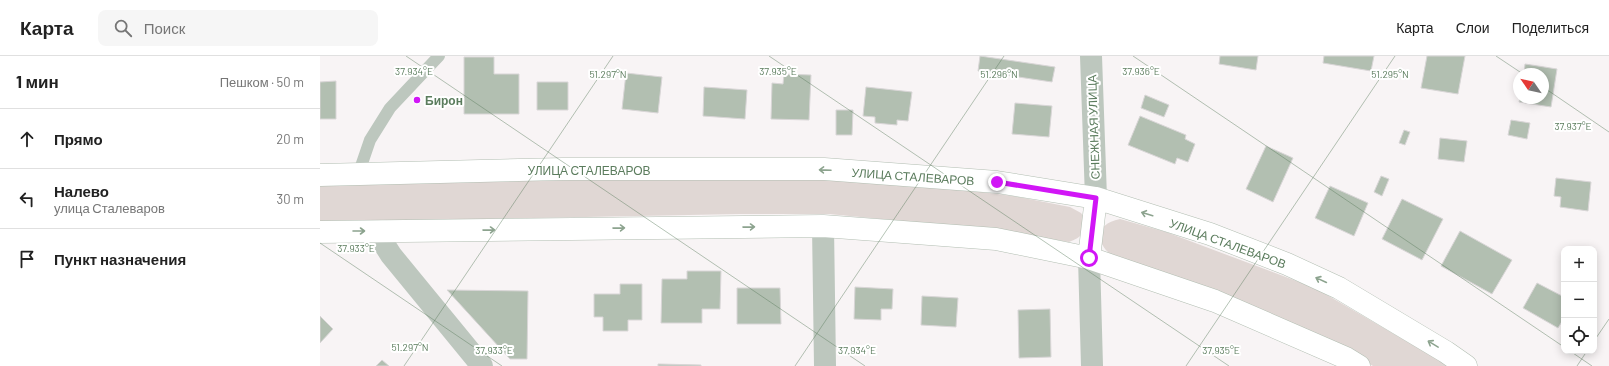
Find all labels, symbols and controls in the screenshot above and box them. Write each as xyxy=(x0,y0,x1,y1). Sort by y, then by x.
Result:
search box xyxy=(98,10,378,46)
text: Карта xyxy=(20,16,74,39)
icon: search xyxy=(112,17,134,39)
text: Поиск xyxy=(144,19,185,37)
text: Карта xyxy=(1396,19,1434,36)
text: Слои xyxy=(1456,19,1490,36)
text: Поделиться xyxy=(1512,19,1589,36)
text: 37.934°E xyxy=(395,65,433,77)
text: 37.935°E xyxy=(759,65,797,77)
text: 37.936°E xyxy=(1122,65,1160,77)
text: 51.297°N xyxy=(589,68,627,80)
text: 51.296°N xyxy=(980,68,1018,80)
text: 51.295°N xyxy=(1371,68,1409,80)
north arrow xyxy=(1513,68,1549,104)
text: 1 мин xyxy=(16,71,59,91)
text: Пешком · 50 m xyxy=(220,74,304,90)
street label: СНЕЖНАЯ УЛИЦА xyxy=(1084,74,1103,180)
place label: Бирон xyxy=(425,93,463,108)
marker: Бирон xyxy=(412,95,422,105)
text: 37.937°E xyxy=(1554,120,1592,132)
icon: ahead xyxy=(16,128,38,150)
text: Прямо xyxy=(54,130,103,148)
text: 20 m xyxy=(276,131,304,147)
street label: УЛИЦА СТАЛЕВАРОВ xyxy=(527,163,651,178)
street label: УЛИЦА СТАЛЕВАРОВ xyxy=(851,165,975,188)
one-way arrow xyxy=(819,166,832,173)
route end xyxy=(988,173,1006,191)
text: Налево xyxy=(54,182,109,200)
icon: left xyxy=(16,188,38,210)
text: 30 m xyxy=(277,191,304,207)
text: улица Сталеваров xyxy=(54,200,165,216)
one-way arrow xyxy=(1140,210,1153,217)
street label: УЛИЦА СТАЛЕВАРОВ xyxy=(1167,215,1288,272)
one-way arrow xyxy=(742,223,755,231)
one-way arrow xyxy=(612,224,625,232)
one-way arrow xyxy=(482,226,495,234)
one-way arrow xyxy=(352,228,365,235)
text: 37.933°E xyxy=(337,242,375,254)
map controls xyxy=(1561,246,1597,354)
button: + xyxy=(1561,246,1597,282)
icon: arrive xyxy=(16,248,38,270)
route start xyxy=(1080,249,1098,267)
text: Пункт назначения xyxy=(54,250,186,268)
one-way arrow xyxy=(1315,276,1327,283)
button: − xyxy=(1561,282,1597,318)
button: locate xyxy=(1561,318,1597,354)
one-way arrow xyxy=(1427,340,1439,348)
text: 51.297°N xyxy=(391,341,429,353)
text: 37.933°E xyxy=(475,344,513,356)
text: 37.934°E xyxy=(838,344,876,356)
text: 37.935°E xyxy=(1202,344,1240,356)

